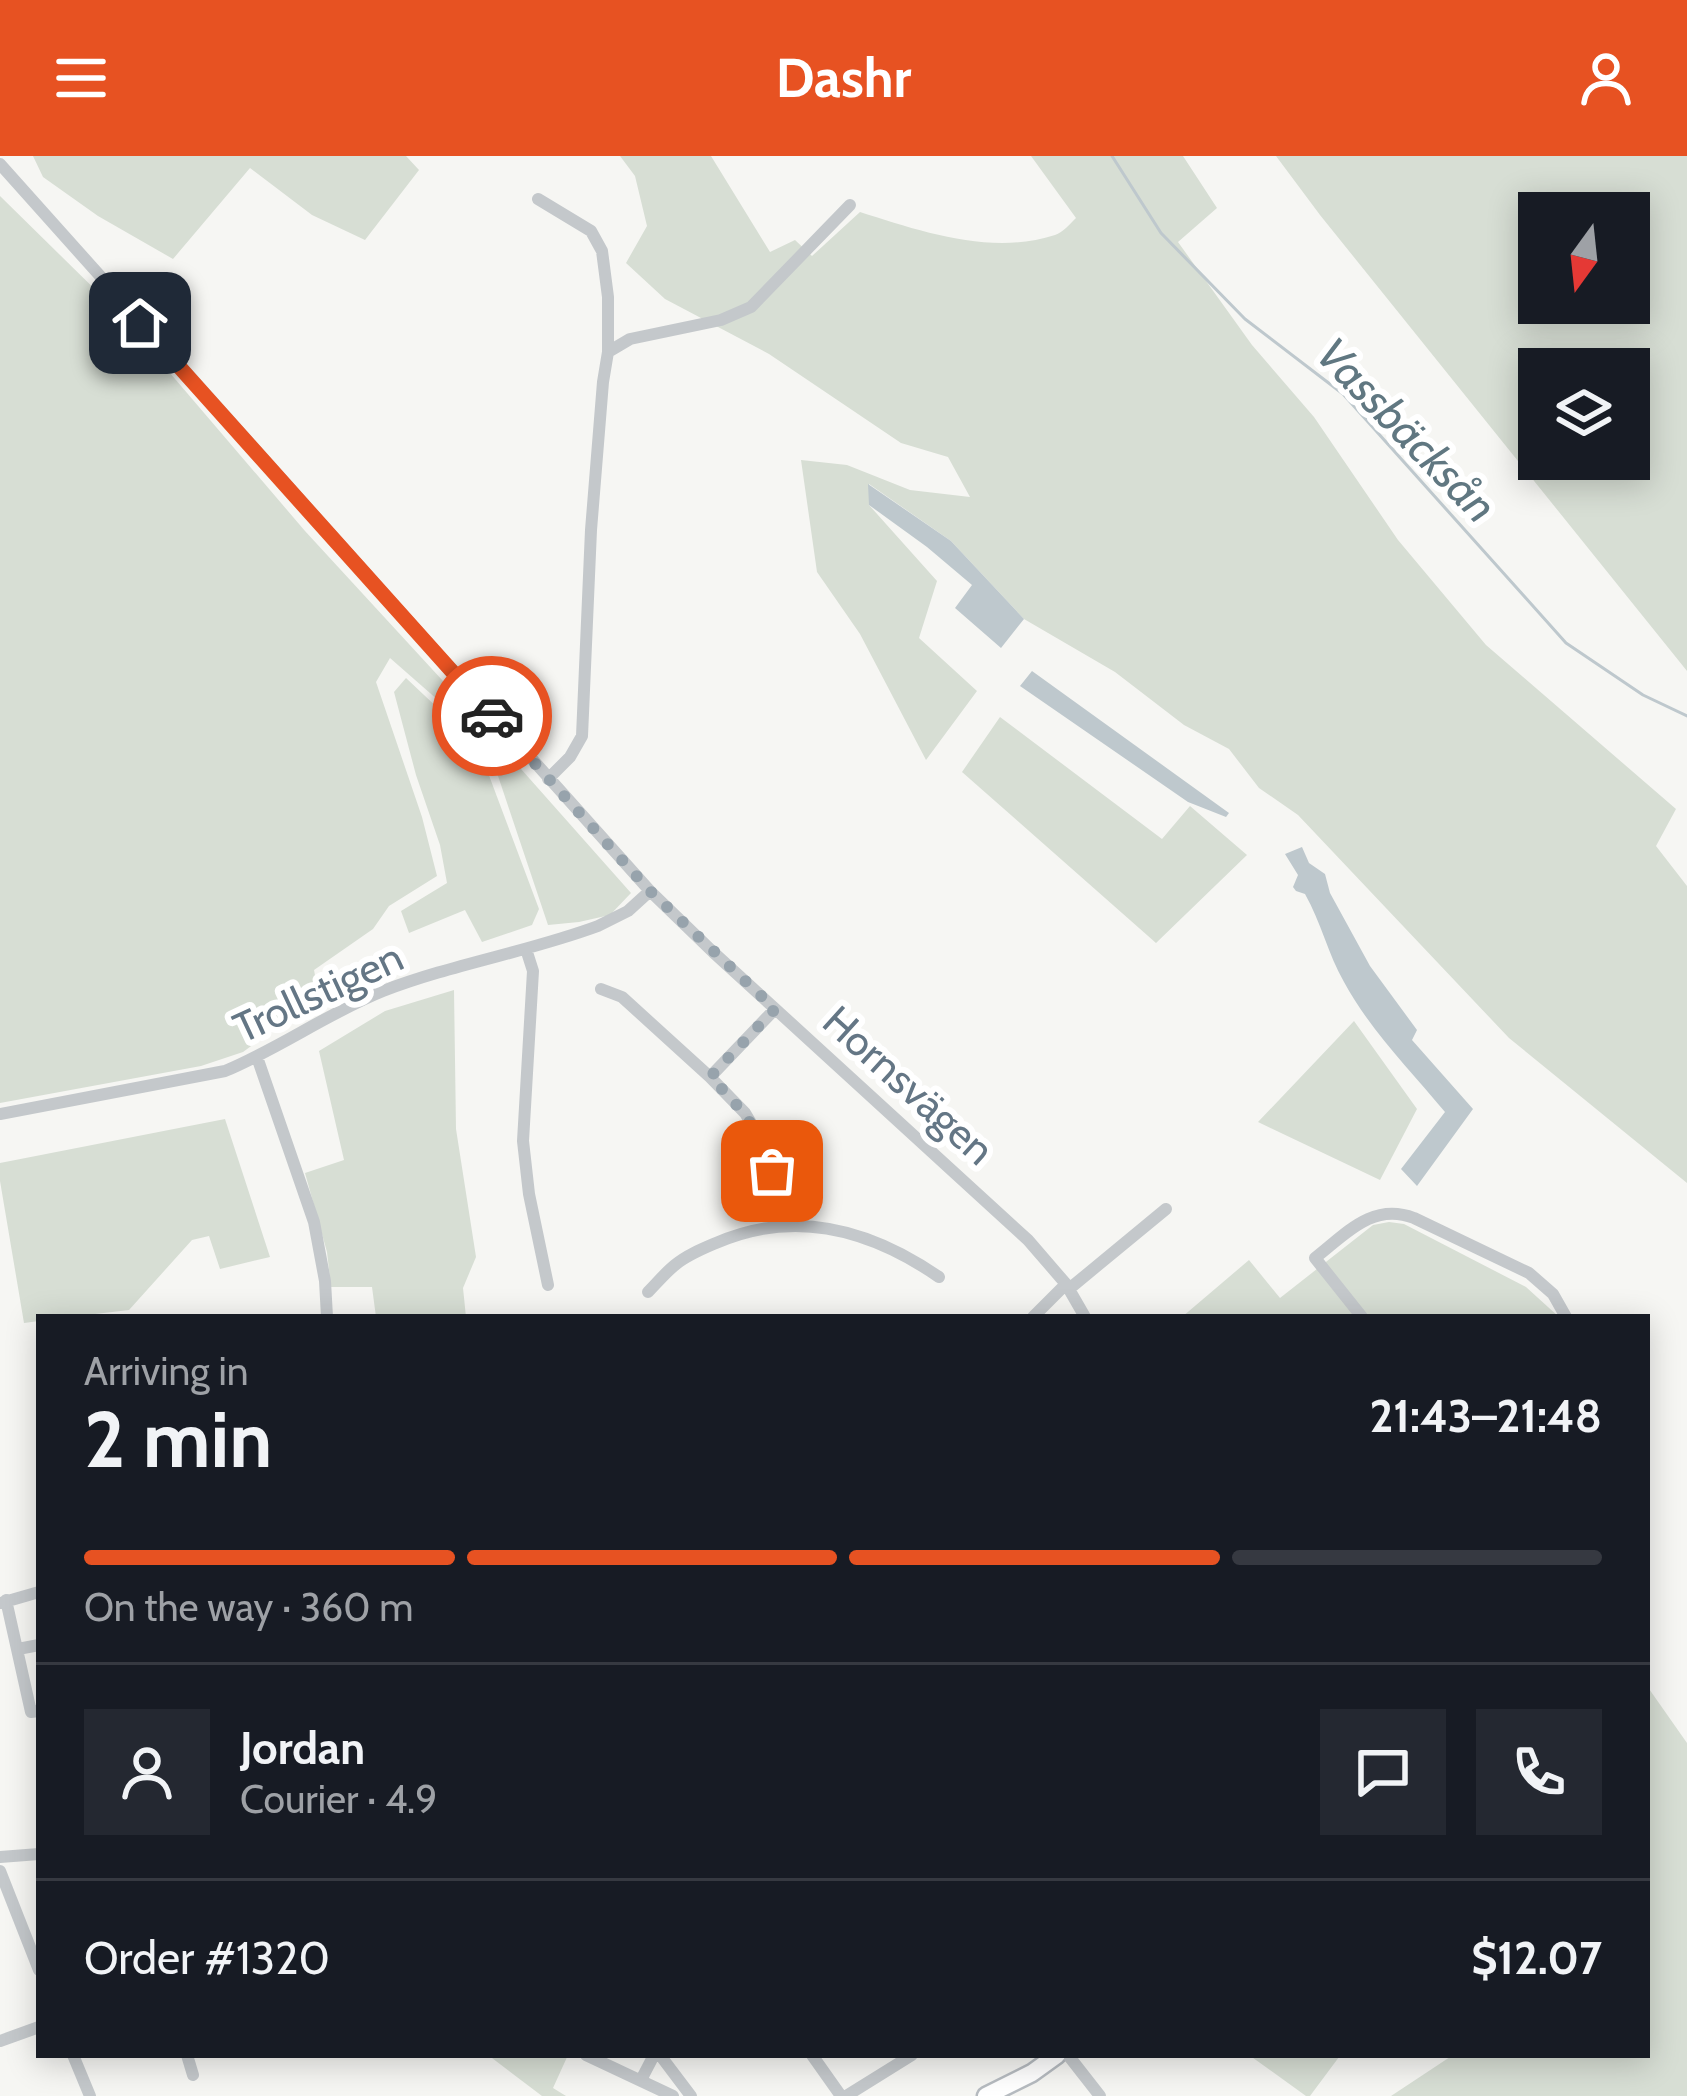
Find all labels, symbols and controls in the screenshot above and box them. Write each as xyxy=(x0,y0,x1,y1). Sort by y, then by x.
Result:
icon: menu xyxy=(48,45,114,111)
text: Dashr xyxy=(776,45,911,111)
icon: person xyxy=(1573,45,1639,111)
north arrow xyxy=(1518,192,1650,324)
map controls xyxy=(1518,192,1650,480)
pin xyxy=(89,272,191,374)
icon: home xyxy=(107,290,173,356)
water label: Vassbäcksån xyxy=(1306,327,1508,533)
button: layers xyxy=(1518,348,1650,480)
courier xyxy=(432,656,552,776)
icon: car xyxy=(459,683,525,749)
street label: Trollstigen xyxy=(225,930,411,1054)
street label: Hornsvägen xyxy=(813,994,1005,1176)
pin xyxy=(721,1120,823,1222)
icon: bag xyxy=(739,1138,805,1204)
text: Arriving in xyxy=(84,1347,248,1395)
text: 21:43–21:48 xyxy=(1369,1389,1602,1443)
text: 2 min xyxy=(84,1392,272,1487)
text: On the way · 360 m xyxy=(84,1583,413,1631)
button: person xyxy=(84,1709,210,1835)
button: chat xyxy=(1320,1709,1446,1835)
button: phone xyxy=(1476,1709,1602,1835)
text: Jordan xyxy=(240,1721,365,1775)
text: Courier · 4.9 xyxy=(240,1775,437,1823)
text: Order #1320 xyxy=(84,1931,330,1985)
text: $12.07 xyxy=(1471,1931,1602,1985)

